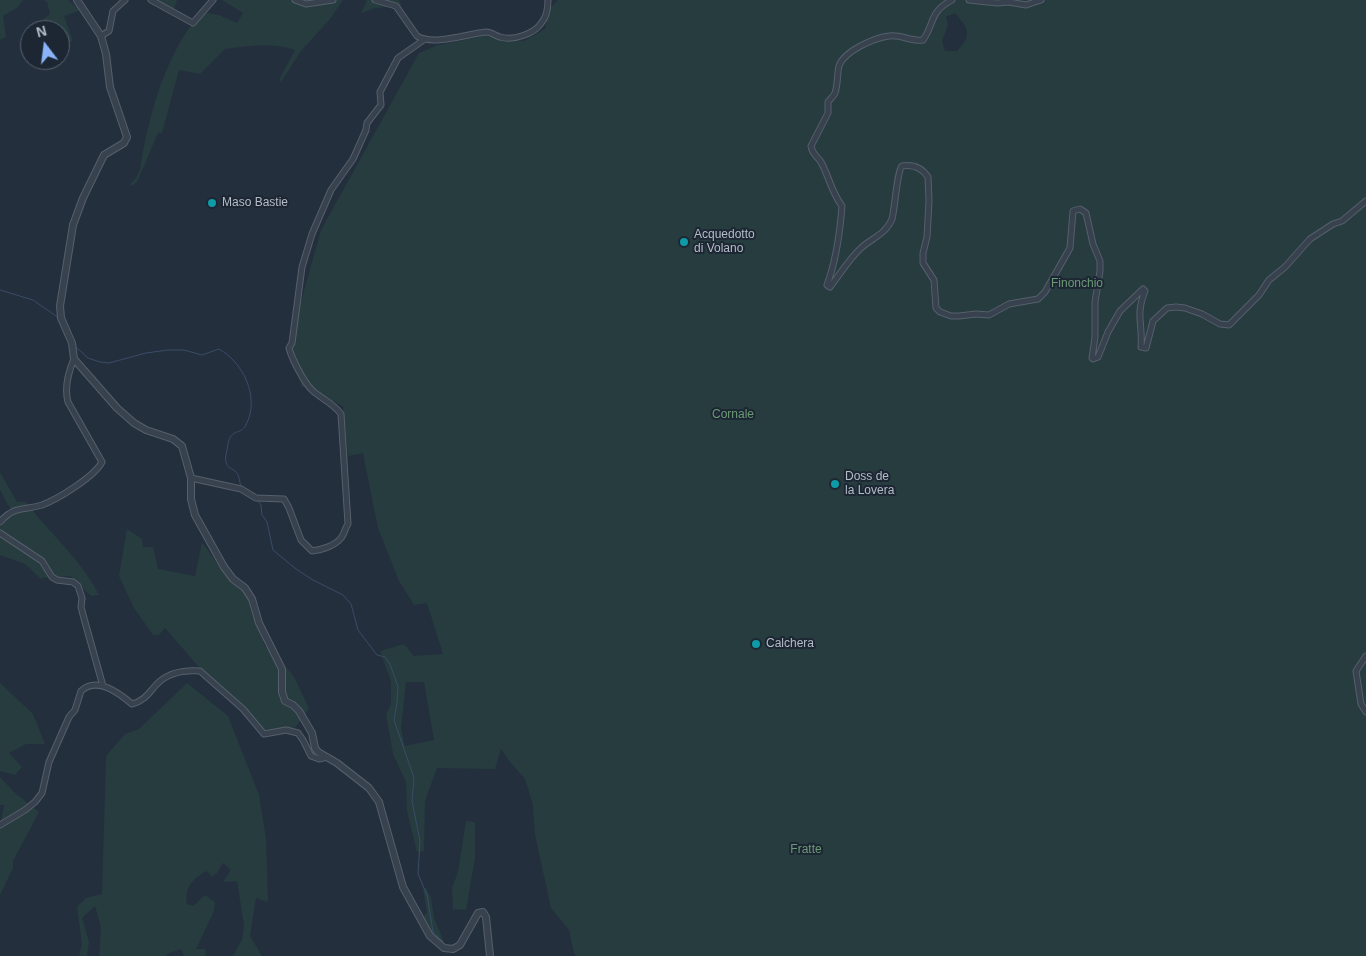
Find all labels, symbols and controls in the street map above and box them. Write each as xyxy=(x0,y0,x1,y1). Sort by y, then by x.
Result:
north arrow xyxy=(20,20,70,70)
text: N xyxy=(34,22,48,41)
place label: Maso Bastie xyxy=(222,196,288,210)
marker: Maso Bastie xyxy=(206,197,218,209)
place label: Acquedotto di Volano xyxy=(694,228,755,256)
marker: Acquedotto di Volano xyxy=(678,236,690,248)
park label: Finonchio xyxy=(1051,277,1103,291)
park label: Cornale xyxy=(712,408,754,422)
place label: Doss de la Lovera xyxy=(845,470,894,498)
marker: Doss de la Lovera xyxy=(829,478,841,490)
place label: Calchera xyxy=(766,637,814,651)
marker: Calchera xyxy=(750,638,762,650)
park label: Fratte xyxy=(790,843,822,857)

